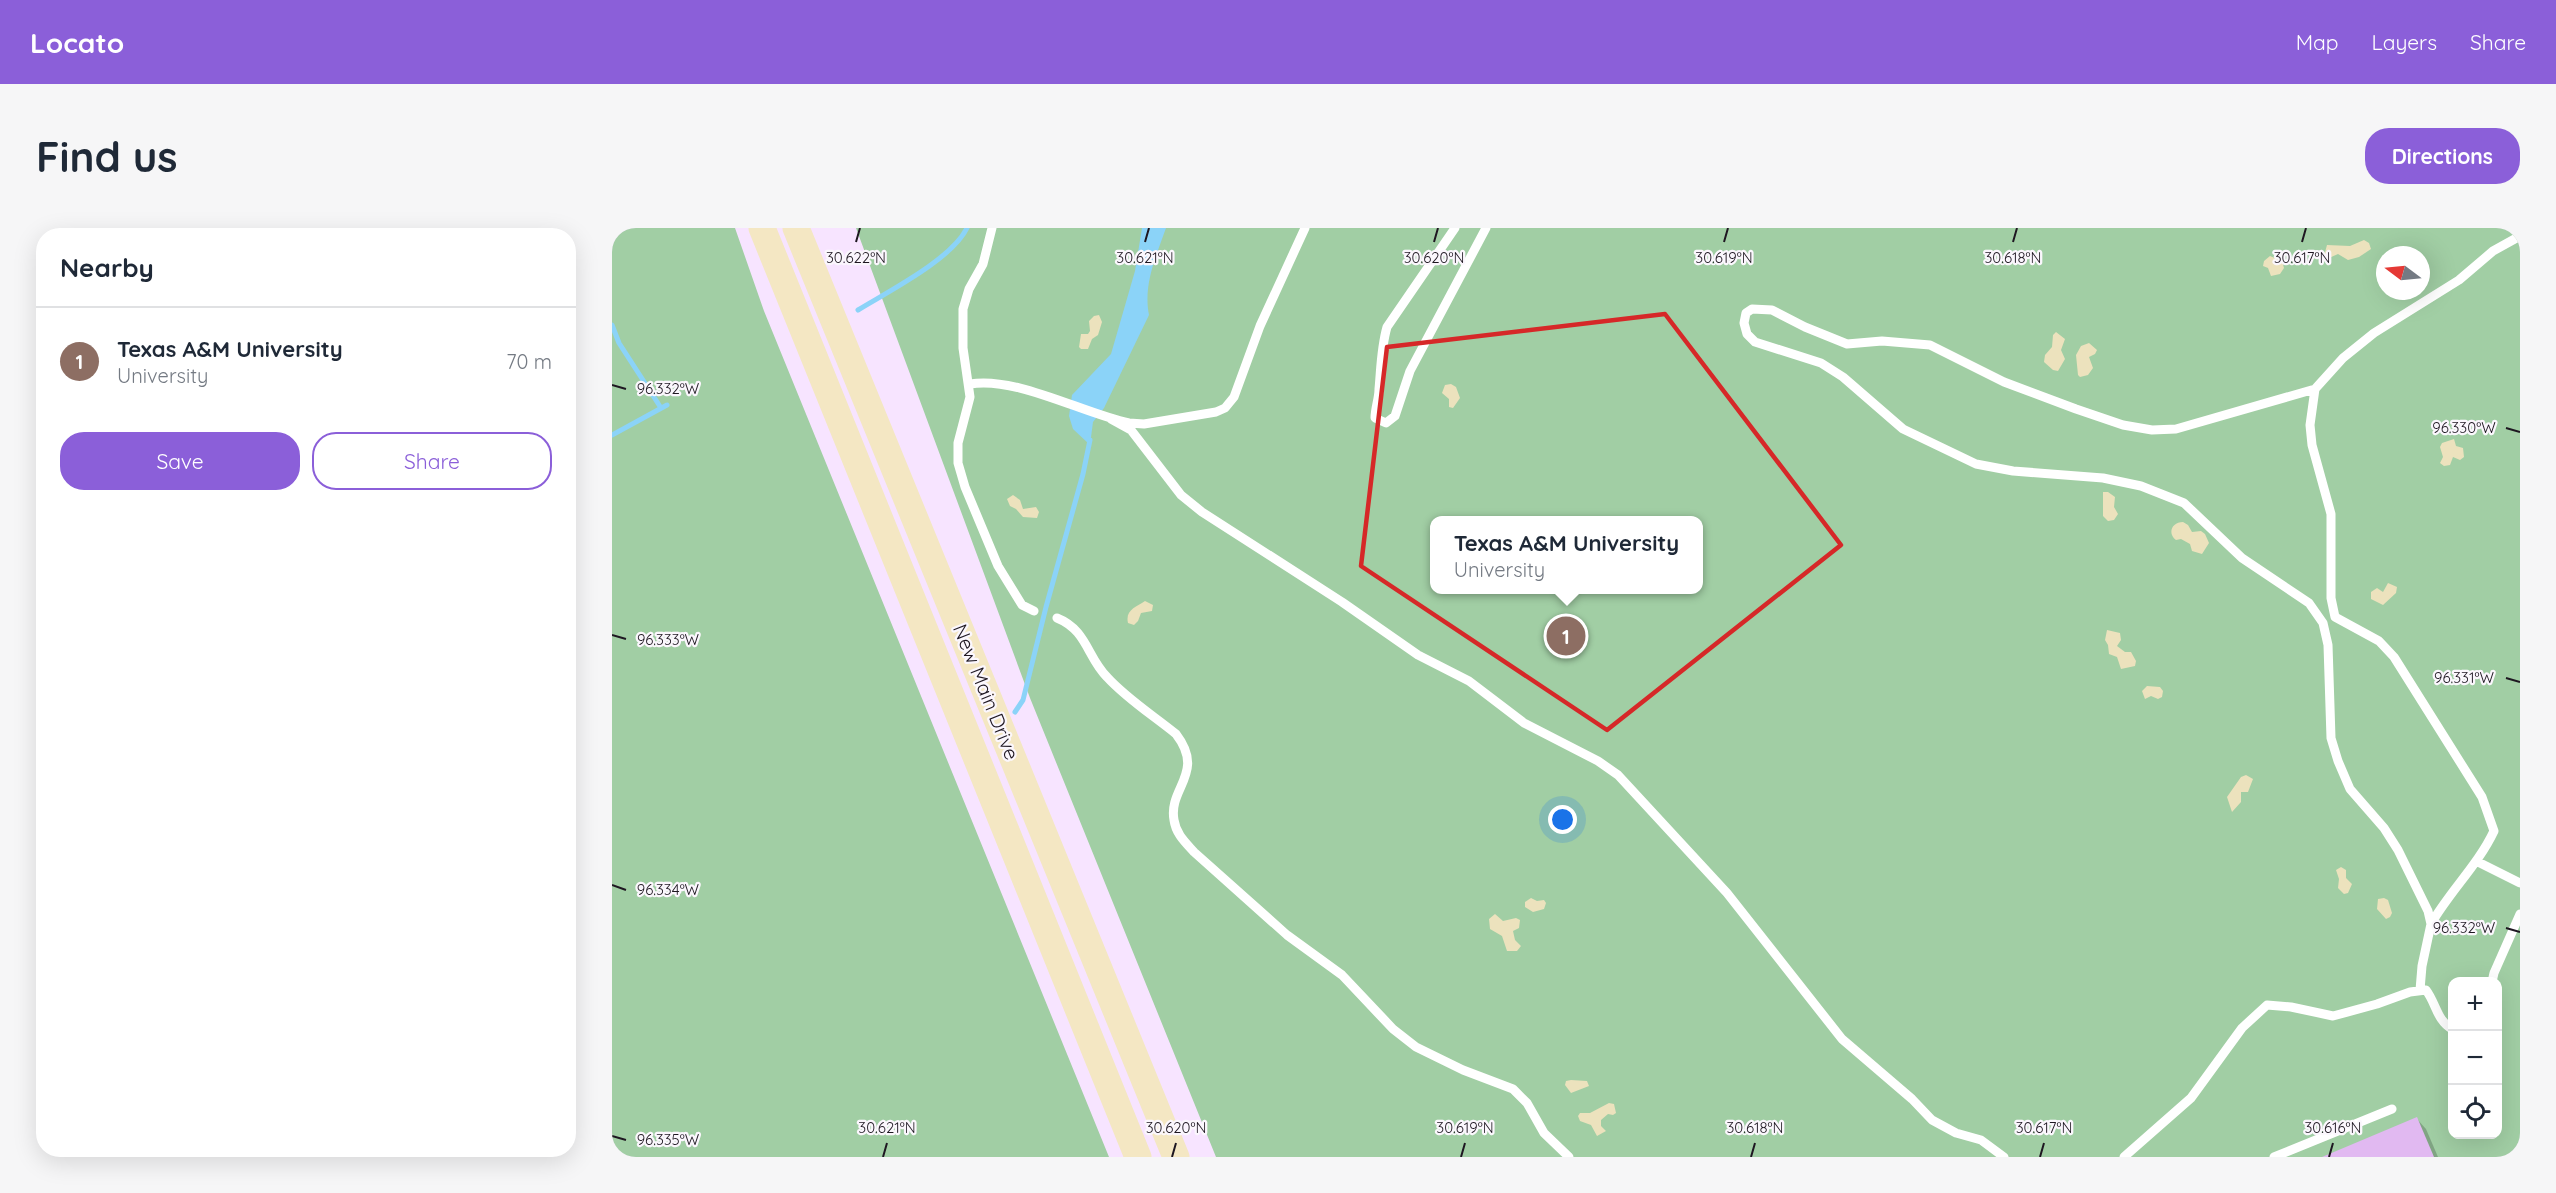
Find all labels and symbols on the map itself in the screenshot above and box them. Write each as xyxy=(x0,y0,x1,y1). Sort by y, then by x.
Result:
north arrow xyxy=(2376,246,2430,300)
text: 30.622°N xyxy=(826,248,886,267)
text: 30.621°N xyxy=(1116,248,1174,267)
text: 30.620°N xyxy=(1404,248,1464,267)
text: 30.619°N xyxy=(1695,248,1753,267)
text: 30.618°N xyxy=(1984,248,2042,267)
text: 30.617°N xyxy=(2274,248,2330,267)
text: 96.332°W xyxy=(637,379,700,398)
text: 96.330°W xyxy=(2432,418,2496,437)
pin: 1 xyxy=(1546,614,1586,658)
street label: New Main Drive xyxy=(948,620,1025,763)
text: 96.333°W xyxy=(637,630,700,649)
text: 96.331°W xyxy=(2434,668,2494,687)
your location xyxy=(1548,805,1577,834)
text: 96.334°W xyxy=(637,880,700,899)
text: 96.332°W xyxy=(2433,918,2496,937)
text: 30.621°N xyxy=(858,1118,916,1137)
text: 30.620°N xyxy=(1146,1118,1206,1137)
text: 30.619°N xyxy=(1436,1118,1494,1137)
text: 30.618°N xyxy=(1726,1118,1784,1137)
text: 30.617°N xyxy=(2016,1118,2072,1137)
text: 30.616°N xyxy=(2304,1118,2362,1137)
text: 96.335°W xyxy=(637,1130,700,1149)

